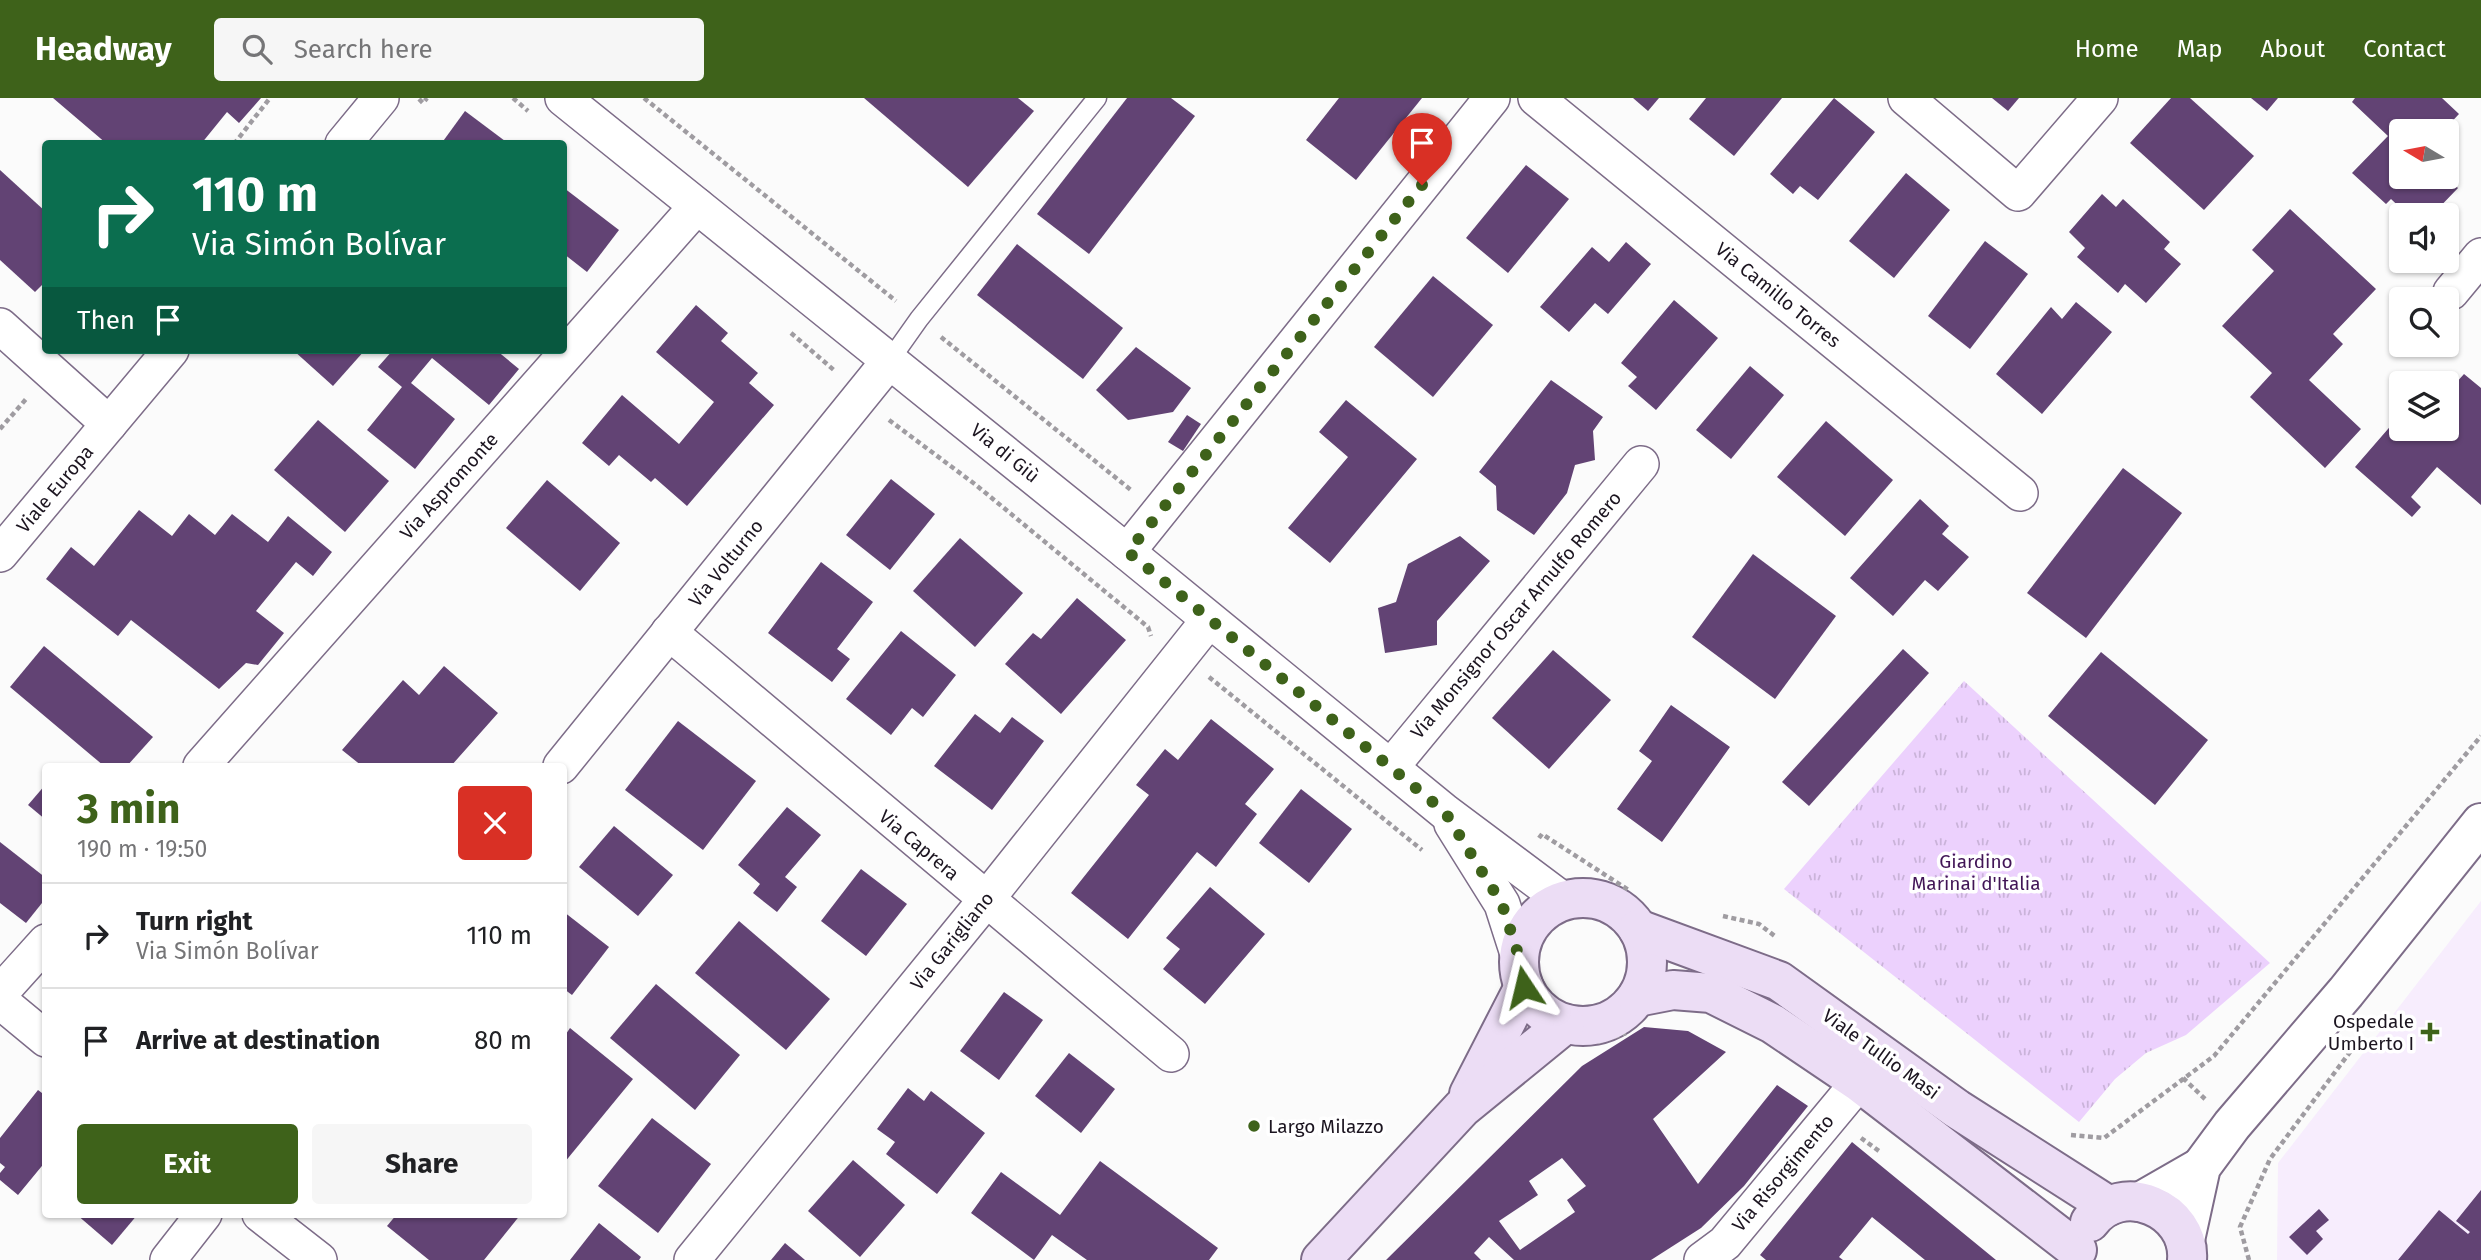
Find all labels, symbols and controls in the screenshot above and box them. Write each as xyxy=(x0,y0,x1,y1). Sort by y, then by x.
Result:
search box xyxy=(214,18,704,81)
text: Headway xyxy=(35,29,172,69)
icon: search xyxy=(238,30,276,68)
text: Search here xyxy=(294,34,433,65)
text: Home xyxy=(2075,35,2139,63)
text: Map xyxy=(2177,35,2223,63)
text: About xyxy=(2261,35,2325,63)
text: Contact xyxy=(2363,35,2446,63)
pin xyxy=(1392,113,1452,185)
north arrow xyxy=(2389,119,2459,189)
map controls xyxy=(2389,119,2459,441)
icon: arrive xyxy=(1403,124,1441,162)
text: 110 m xyxy=(192,165,318,224)
icon: right xyxy=(77,168,168,259)
button: sound xyxy=(2389,203,2459,273)
text: Via Simón Bolívar xyxy=(192,225,446,263)
street label: Via Camillo Torres xyxy=(1711,238,1845,353)
button: search xyxy=(2389,287,2459,357)
icon: arrive xyxy=(149,301,187,339)
text: Then xyxy=(77,305,135,336)
button: layers xyxy=(2389,371,2459,441)
street label: Via di Giù xyxy=(966,418,1044,488)
street label: Via Aspromonte xyxy=(395,428,503,544)
street label: Viale Europa xyxy=(12,441,98,537)
street label: Via Monsignor Oscar Arnulfo Romero xyxy=(1406,487,1626,743)
street label: Via Volturno xyxy=(684,515,768,611)
text: 3 min xyxy=(77,784,180,834)
button: close xyxy=(458,786,532,860)
street label: Via Caprera xyxy=(874,805,964,885)
text: 190 m · 19:50 xyxy=(77,835,207,863)
park label: Giardino Marinai d'Italia xyxy=(1912,850,2040,895)
street label: Via Garigliano xyxy=(905,887,999,995)
text: Turn right xyxy=(136,906,253,937)
icon: right xyxy=(77,917,115,955)
text: 110 m xyxy=(466,920,532,951)
text: Via Simón Bolívar xyxy=(136,937,319,965)
position arrow xyxy=(1487,950,1561,1024)
street label: Viale Tullio Masi xyxy=(1818,1004,1944,1104)
place label: Ospedale Umberto I xyxy=(2328,1010,2414,1055)
icon: arrive xyxy=(77,1022,115,1060)
marker: Ospedale Umberto I xyxy=(2420,1022,2440,1042)
text: Arrive at destination xyxy=(136,1025,380,1056)
text: 80 m xyxy=(474,1025,532,1056)
street label: Via Risorgimento xyxy=(1727,1110,1839,1236)
place label: Largo Milazzo xyxy=(1268,1115,1384,1138)
marker: Largo Milazzo xyxy=(1246,1118,1262,1134)
button: Exit xyxy=(77,1124,298,1204)
button: Share xyxy=(312,1124,532,1204)

